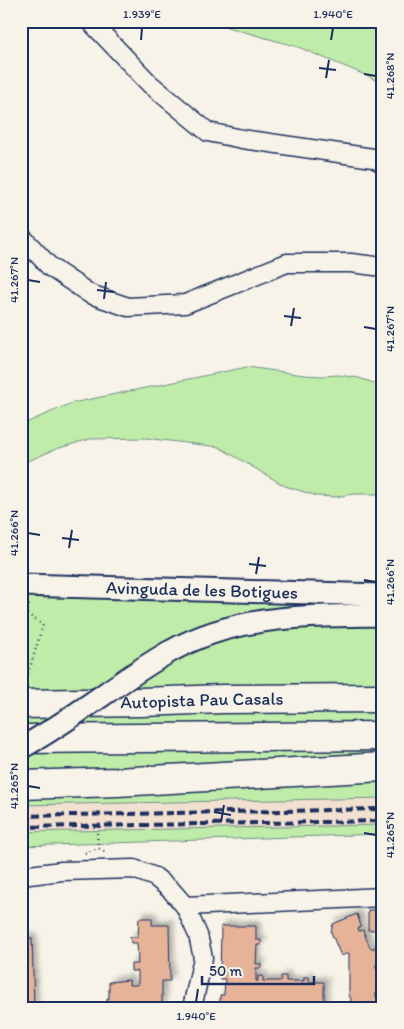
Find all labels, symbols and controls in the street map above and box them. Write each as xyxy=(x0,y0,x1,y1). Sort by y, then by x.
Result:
text: 1.939°E xyxy=(123,7,161,21)
text: 1.940°E xyxy=(313,7,353,21)
text: 41.268°N xyxy=(383,53,397,99)
text: 41.267°N xyxy=(7,257,21,303)
text: 41.267°N xyxy=(383,306,397,352)
text: 41.266°N xyxy=(7,510,21,556)
text: 41.266°N xyxy=(383,559,397,605)
street label: Avinguda de les Botigues xyxy=(106,576,298,604)
street label: Autopista Pau Casals xyxy=(120,688,284,713)
text: 41.265°N xyxy=(7,763,21,809)
text: 41.265°N xyxy=(383,812,397,858)
scale bar xyxy=(202,954,314,986)
text: 50 m xyxy=(209,962,242,980)
text: 1.940°E xyxy=(176,1009,216,1023)

